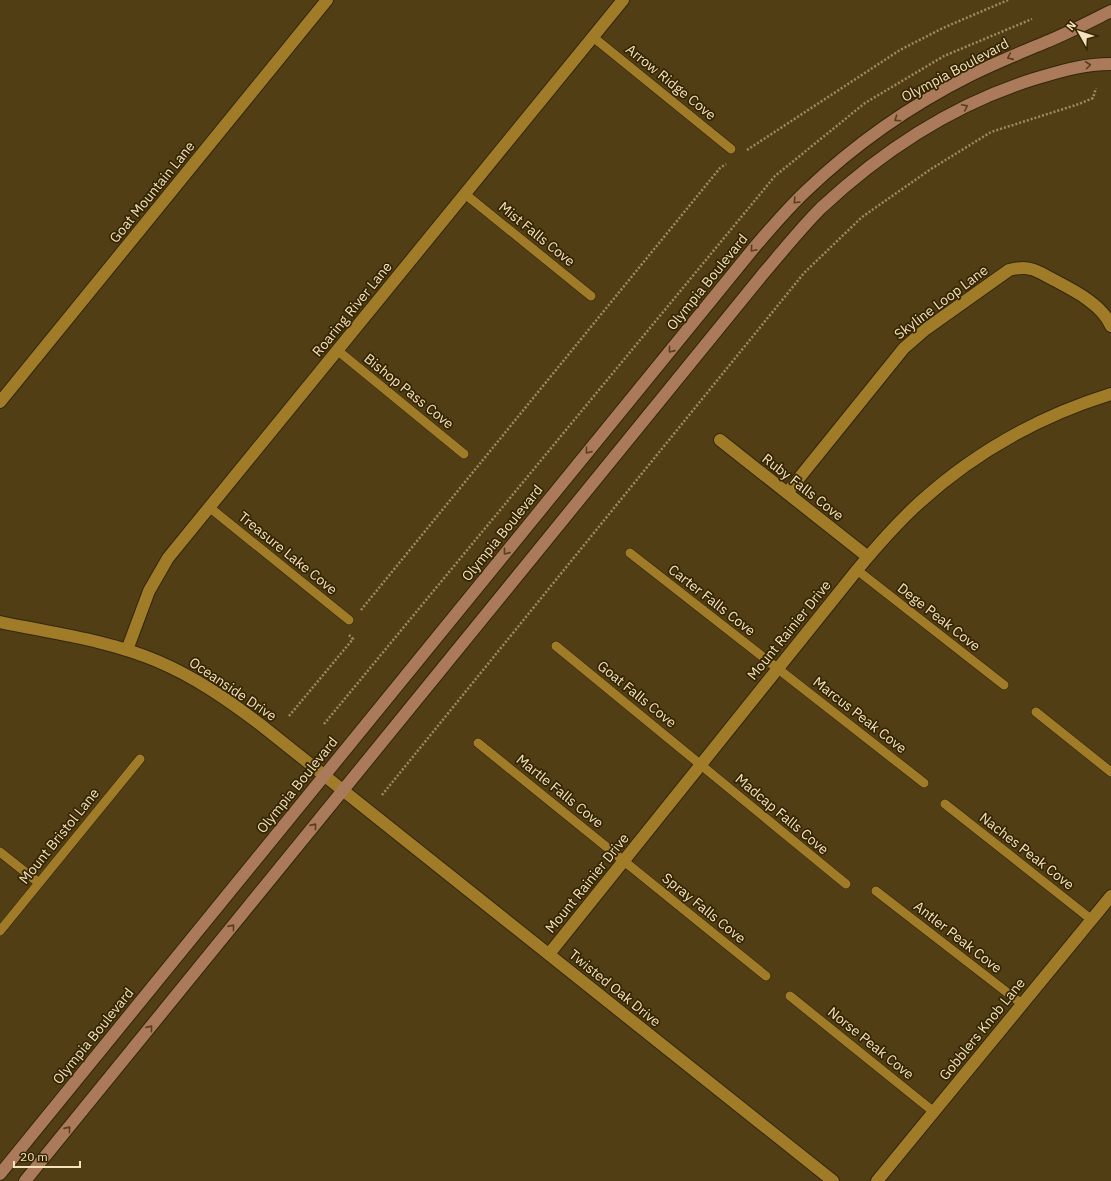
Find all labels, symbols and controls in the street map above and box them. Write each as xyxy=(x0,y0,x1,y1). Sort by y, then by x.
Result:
north arrow xyxy=(1059,12,1099,52)
text: N xyxy=(1063,18,1079,33)
street label: Olympia Boulevard xyxy=(898,34,1012,106)
street label: Arrow Ridge Cove xyxy=(622,40,720,124)
one-way arrow xyxy=(1007,52,1015,60)
one-way arrow xyxy=(1085,61,1091,70)
one-way arrow xyxy=(961,104,968,112)
one-way arrow xyxy=(894,114,901,121)
street label: Goat Mountain Lane xyxy=(105,137,199,246)
one-way arrow xyxy=(793,196,801,204)
street label: Mist Falls Cove xyxy=(495,198,579,270)
street label: Olympia Boulevard xyxy=(663,230,751,334)
one-way arrow xyxy=(750,245,757,252)
street label: Roaring River Lane xyxy=(308,258,396,360)
street label: Skyline Loop Lane xyxy=(891,261,992,343)
one-way arrow xyxy=(668,345,675,353)
street label: Bishop Pass Cove xyxy=(360,349,458,433)
one-way arrow xyxy=(586,446,593,453)
street label: Ruby Falls Cove xyxy=(759,450,848,525)
street label: Olympia Boulevard xyxy=(458,481,546,585)
street label: Treasure Lake Cove xyxy=(235,508,341,599)
one-way arrow xyxy=(504,547,511,554)
street label: Carter Falls Cove xyxy=(665,560,759,640)
street label: Mount Rainier Drive xyxy=(743,576,835,684)
street label: Dege Peak Cove xyxy=(894,579,984,655)
street label: Oceanside Drive xyxy=(186,653,281,725)
street label: Goat Falls Cove xyxy=(594,657,680,732)
street label: Marcus Peak Cove xyxy=(810,673,911,757)
street label: Olympia Boulevard xyxy=(253,733,341,837)
street label: Martle Falls Cove xyxy=(513,750,608,832)
street label: Madcap Falls Cove xyxy=(732,770,833,858)
street label: Mount Bristol Lane xyxy=(15,784,103,887)
street label: Naches Peak Cove xyxy=(976,808,1078,894)
one-way arrow xyxy=(309,824,316,831)
street label: Mount Rainier Drive xyxy=(541,829,633,937)
street label: Spray Falls Cove xyxy=(659,869,750,947)
street label: Antler Peak Cove xyxy=(910,897,1006,977)
one-way arrow xyxy=(227,925,234,932)
street label: Twisted Oak Drive xyxy=(565,945,665,1031)
street label: Gobblers Knob Lane xyxy=(935,974,1029,1084)
street label: Olympia Boulevard xyxy=(49,984,137,1088)
street label: Norse Peak Cove xyxy=(824,1003,918,1083)
one-way arrow xyxy=(145,1026,152,1033)
one-way arrow xyxy=(63,1126,70,1134)
scale bar xyxy=(14,1143,80,1169)
text: 20 m xyxy=(20,1149,48,1164)

